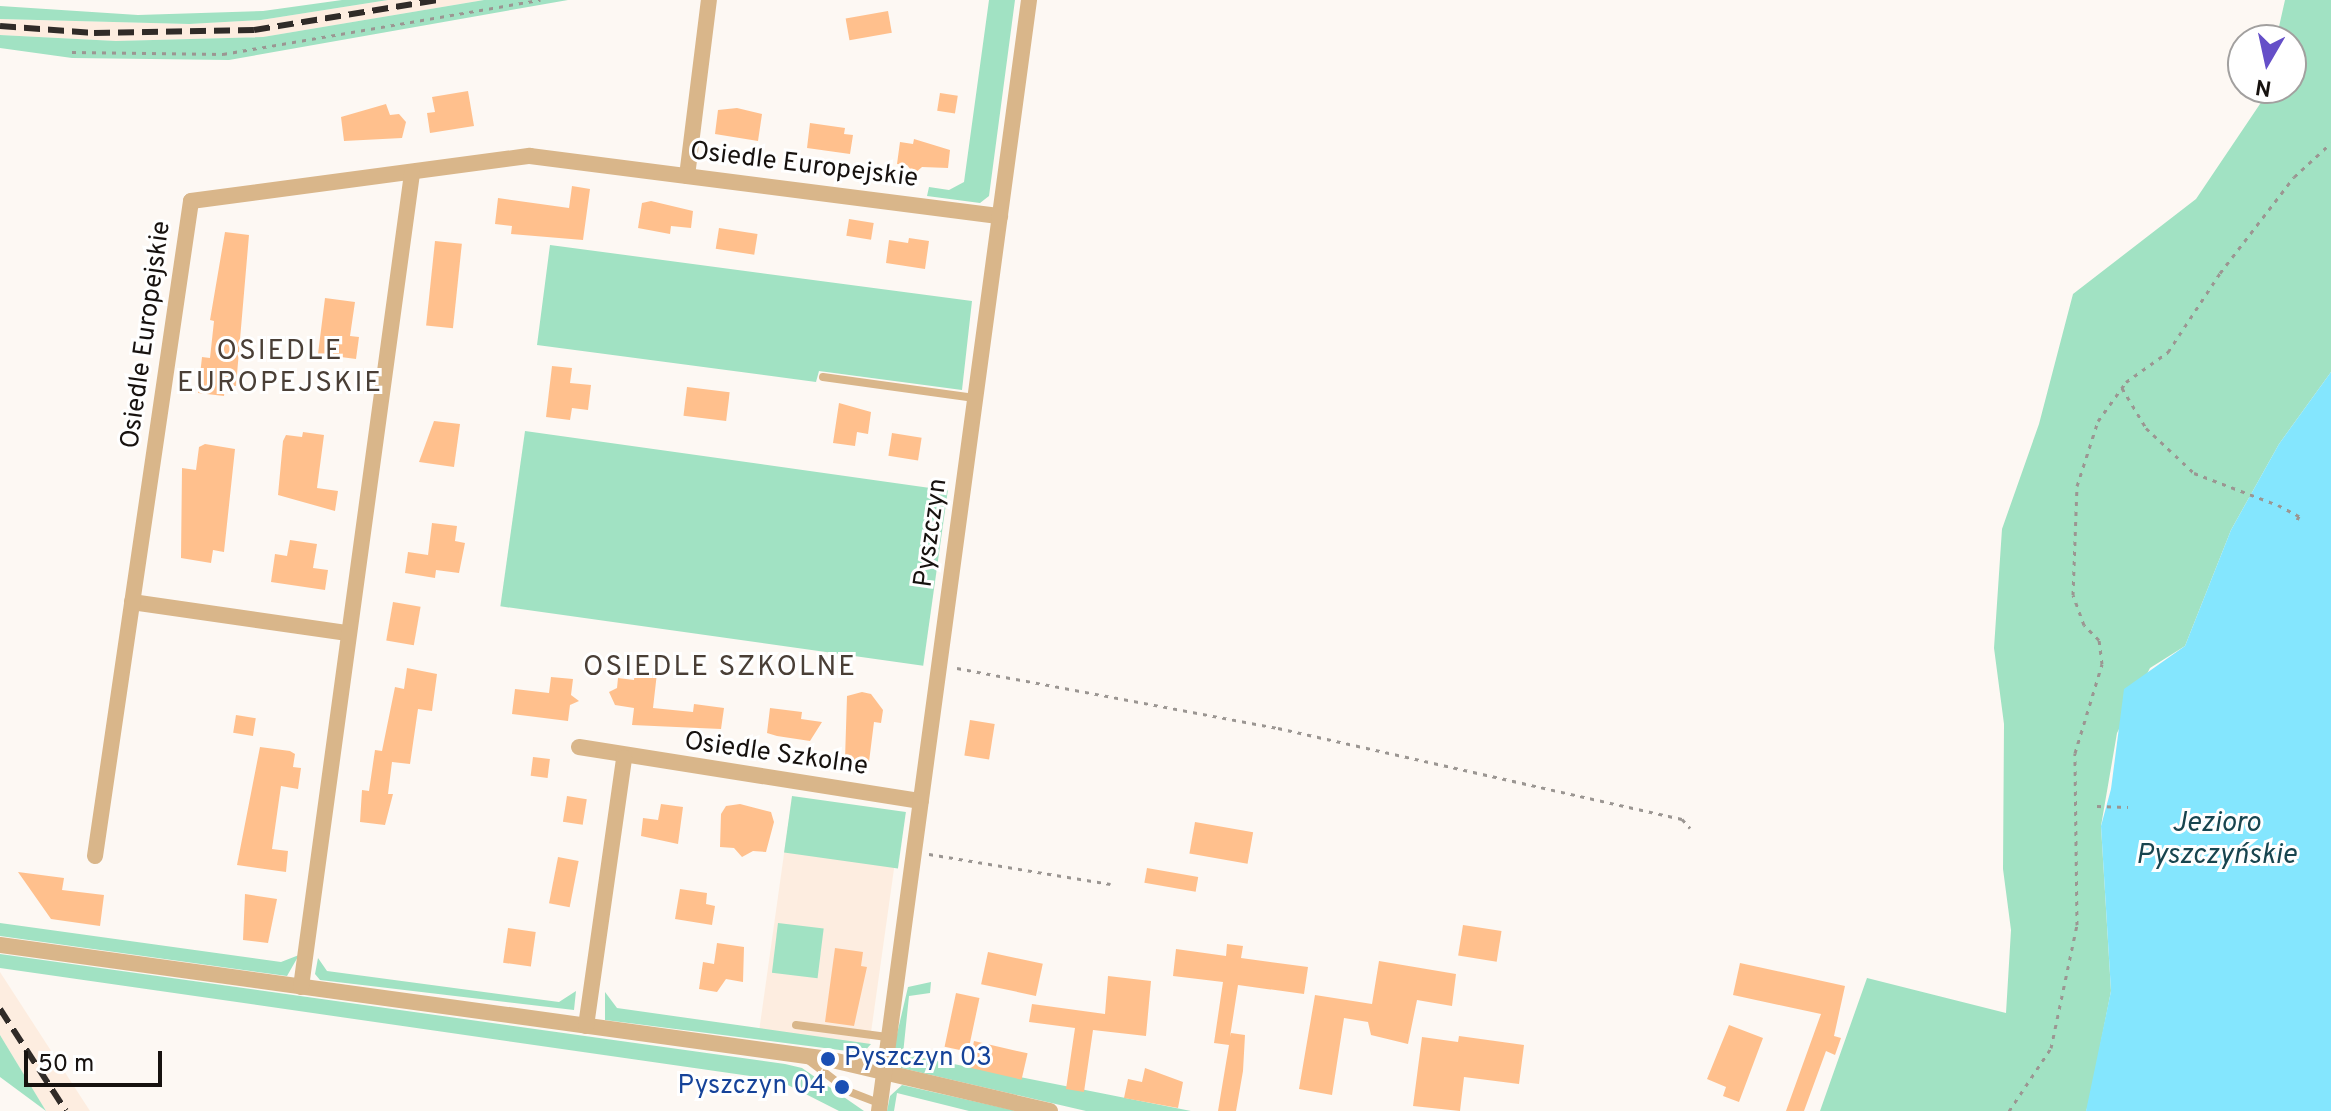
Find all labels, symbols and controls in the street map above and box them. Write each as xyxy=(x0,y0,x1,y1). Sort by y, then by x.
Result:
north arrow xyxy=(2227,24,2307,104)
text: N xyxy=(2254,72,2273,101)
street label: Osiedle Europejskie xyxy=(688,137,920,195)
street label: Osiedle Europejskie xyxy=(116,219,178,451)
district label: OSIEDLE EUROPEJSKIE xyxy=(177,335,383,401)
street label: Pyszczyn xyxy=(909,477,955,589)
district label: OSIEDLE SZKOLNE xyxy=(583,651,857,685)
street label: Osiedle Szkolne xyxy=(682,727,870,783)
water label: Jezioro Pyszczyńskie xyxy=(2136,807,2296,873)
scale bar xyxy=(28,1035,166,1085)
place label: Pyszczyn 03 xyxy=(844,1043,992,1075)
text: 50 m xyxy=(38,1050,94,1080)
marker: Pyszczyn 03 xyxy=(819,1050,837,1068)
place label: Pyszczyn 04 xyxy=(678,1071,826,1103)
marker: Pyszczyn 04 xyxy=(833,1078,851,1096)

